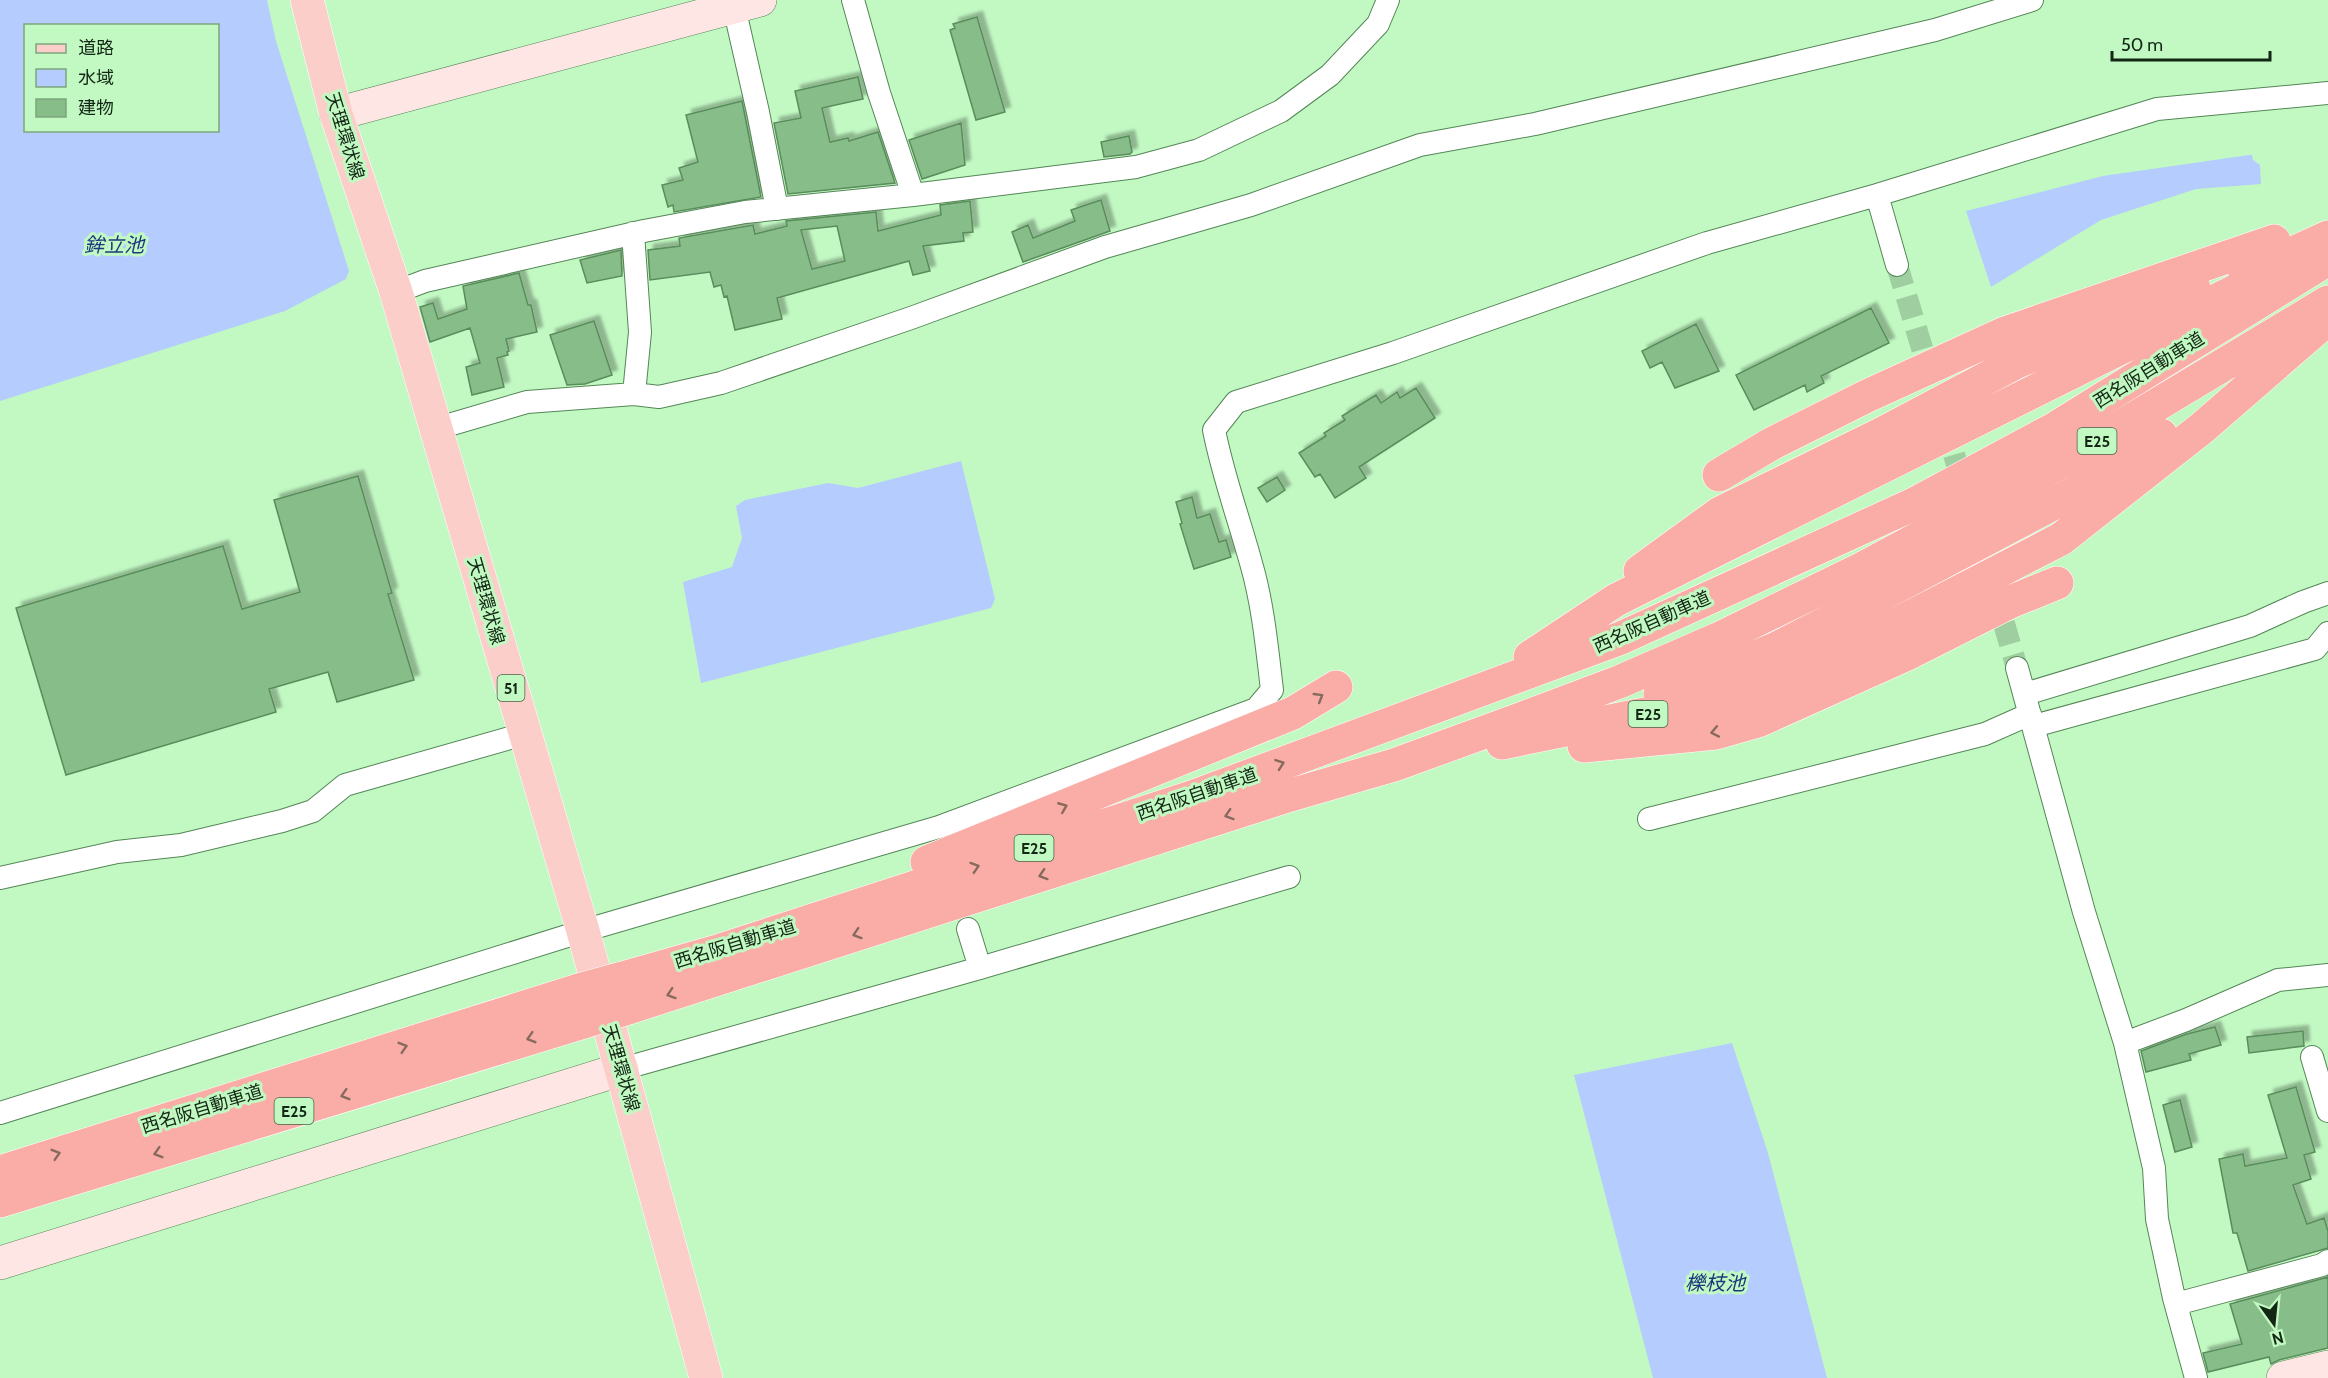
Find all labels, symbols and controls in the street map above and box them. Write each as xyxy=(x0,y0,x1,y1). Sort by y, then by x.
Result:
legend xyxy=(24,24,219,132)
scale bar xyxy=(2112,24,2270,62)
text: 50 m xyxy=(2121,34,2163,56)
text: 道路 xyxy=(78,37,114,59)
text: 水域 xyxy=(78,67,114,89)
street label: 天理環状線 xyxy=(321,90,369,182)
text: 建物 xyxy=(78,97,114,119)
water label: 鉾立池 xyxy=(84,233,146,257)
street label: 西名阪自動車道 xyxy=(2090,327,2208,413)
road number: E25 xyxy=(2078,428,2116,454)
street label: 天理環状線 xyxy=(463,555,509,647)
street label: 西名阪自動車道 xyxy=(1590,586,1714,658)
road number: 51 xyxy=(498,675,524,701)
one-way arrow xyxy=(1313,693,1323,705)
road number: E25 xyxy=(1628,701,1668,727)
one-way arrow xyxy=(1710,725,1720,738)
one-way arrow xyxy=(1274,759,1284,772)
street label: 西名阪自動車道 xyxy=(1134,763,1260,825)
one-way arrow xyxy=(1057,802,1068,814)
one-way arrow xyxy=(1224,808,1235,821)
road number: E25 xyxy=(1014,835,1054,861)
one-way arrow xyxy=(969,862,980,874)
one-way arrow xyxy=(1038,868,1049,880)
street label: 西名阪自動車道 xyxy=(672,915,798,973)
one-way arrow xyxy=(852,927,863,940)
one-way arrow xyxy=(666,987,677,999)
street label: 天理環状線 xyxy=(598,1022,644,1114)
one-way arrow xyxy=(526,1031,537,1043)
one-way arrow xyxy=(397,1042,408,1054)
street label: 西名阪自動車道 xyxy=(139,1080,265,1138)
one-way arrow xyxy=(340,1088,351,1101)
road number: E25 xyxy=(274,1098,314,1124)
one-way arrow xyxy=(153,1146,164,1158)
one-way arrow xyxy=(50,1149,61,1161)
water label: 櫟枝池 xyxy=(1685,1271,1747,1295)
north arrow xyxy=(2244,1294,2304,1354)
text: N xyxy=(2270,1327,2286,1349)

